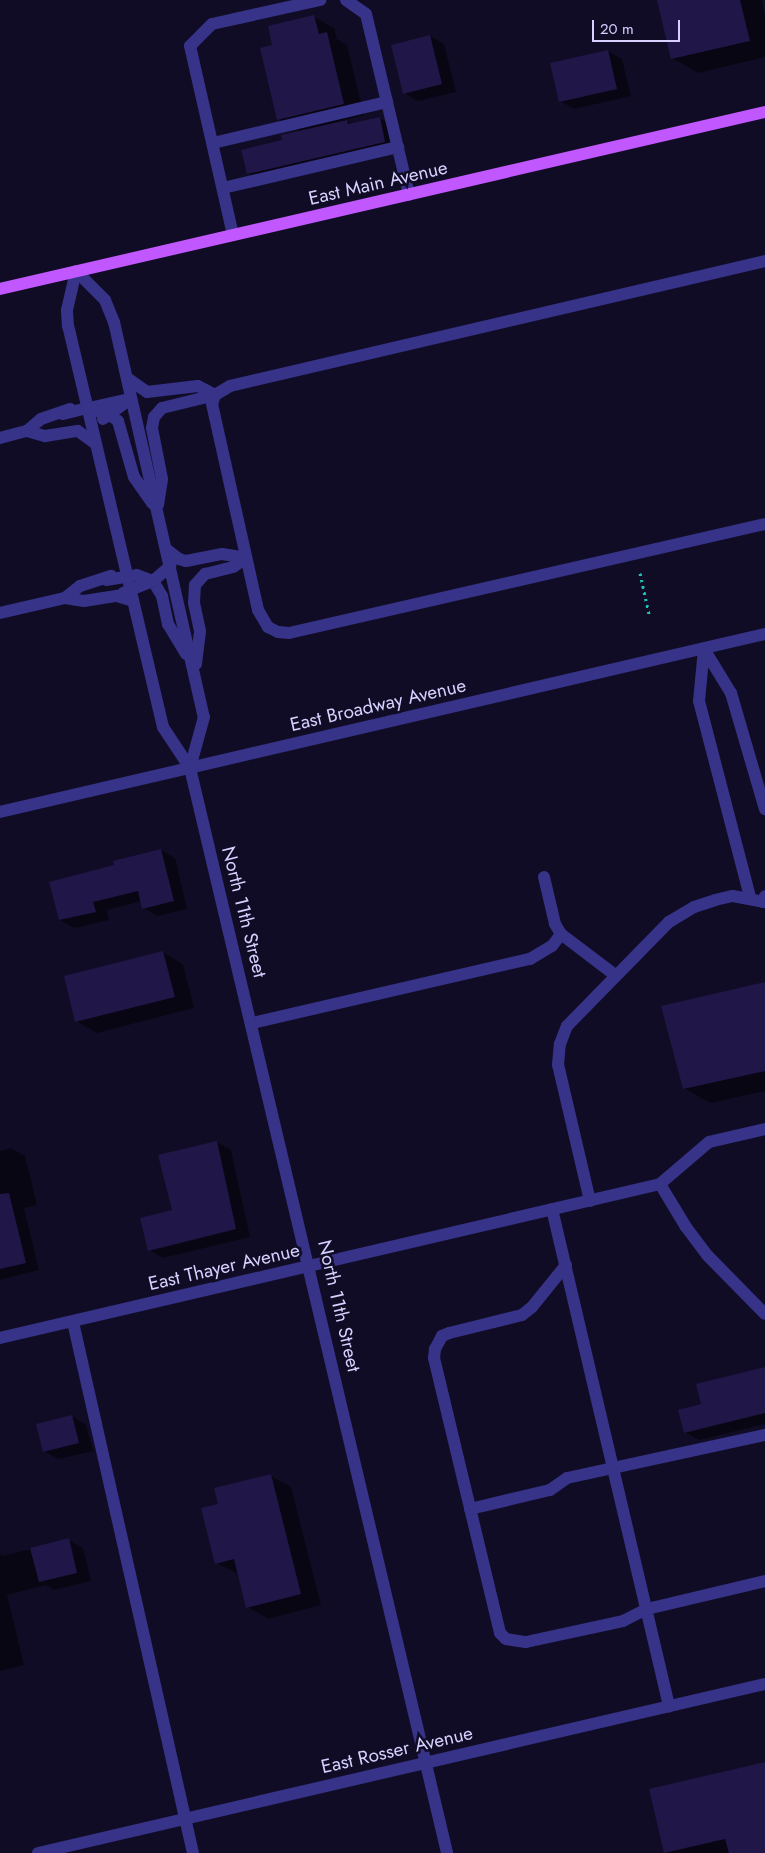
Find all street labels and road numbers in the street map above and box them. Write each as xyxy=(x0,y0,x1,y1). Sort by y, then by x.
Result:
street label: East Main Avenue xyxy=(306,156,450,210)
street label: East Broadway Avenue xyxy=(288,674,468,736)
street label: North 11th Street xyxy=(217,844,271,980)
street label: North 11th Street xyxy=(313,1238,365,1374)
street label: East Thayer Avenue xyxy=(146,1239,302,1295)
street label: East Rosser Avenue xyxy=(319,1721,475,1779)

